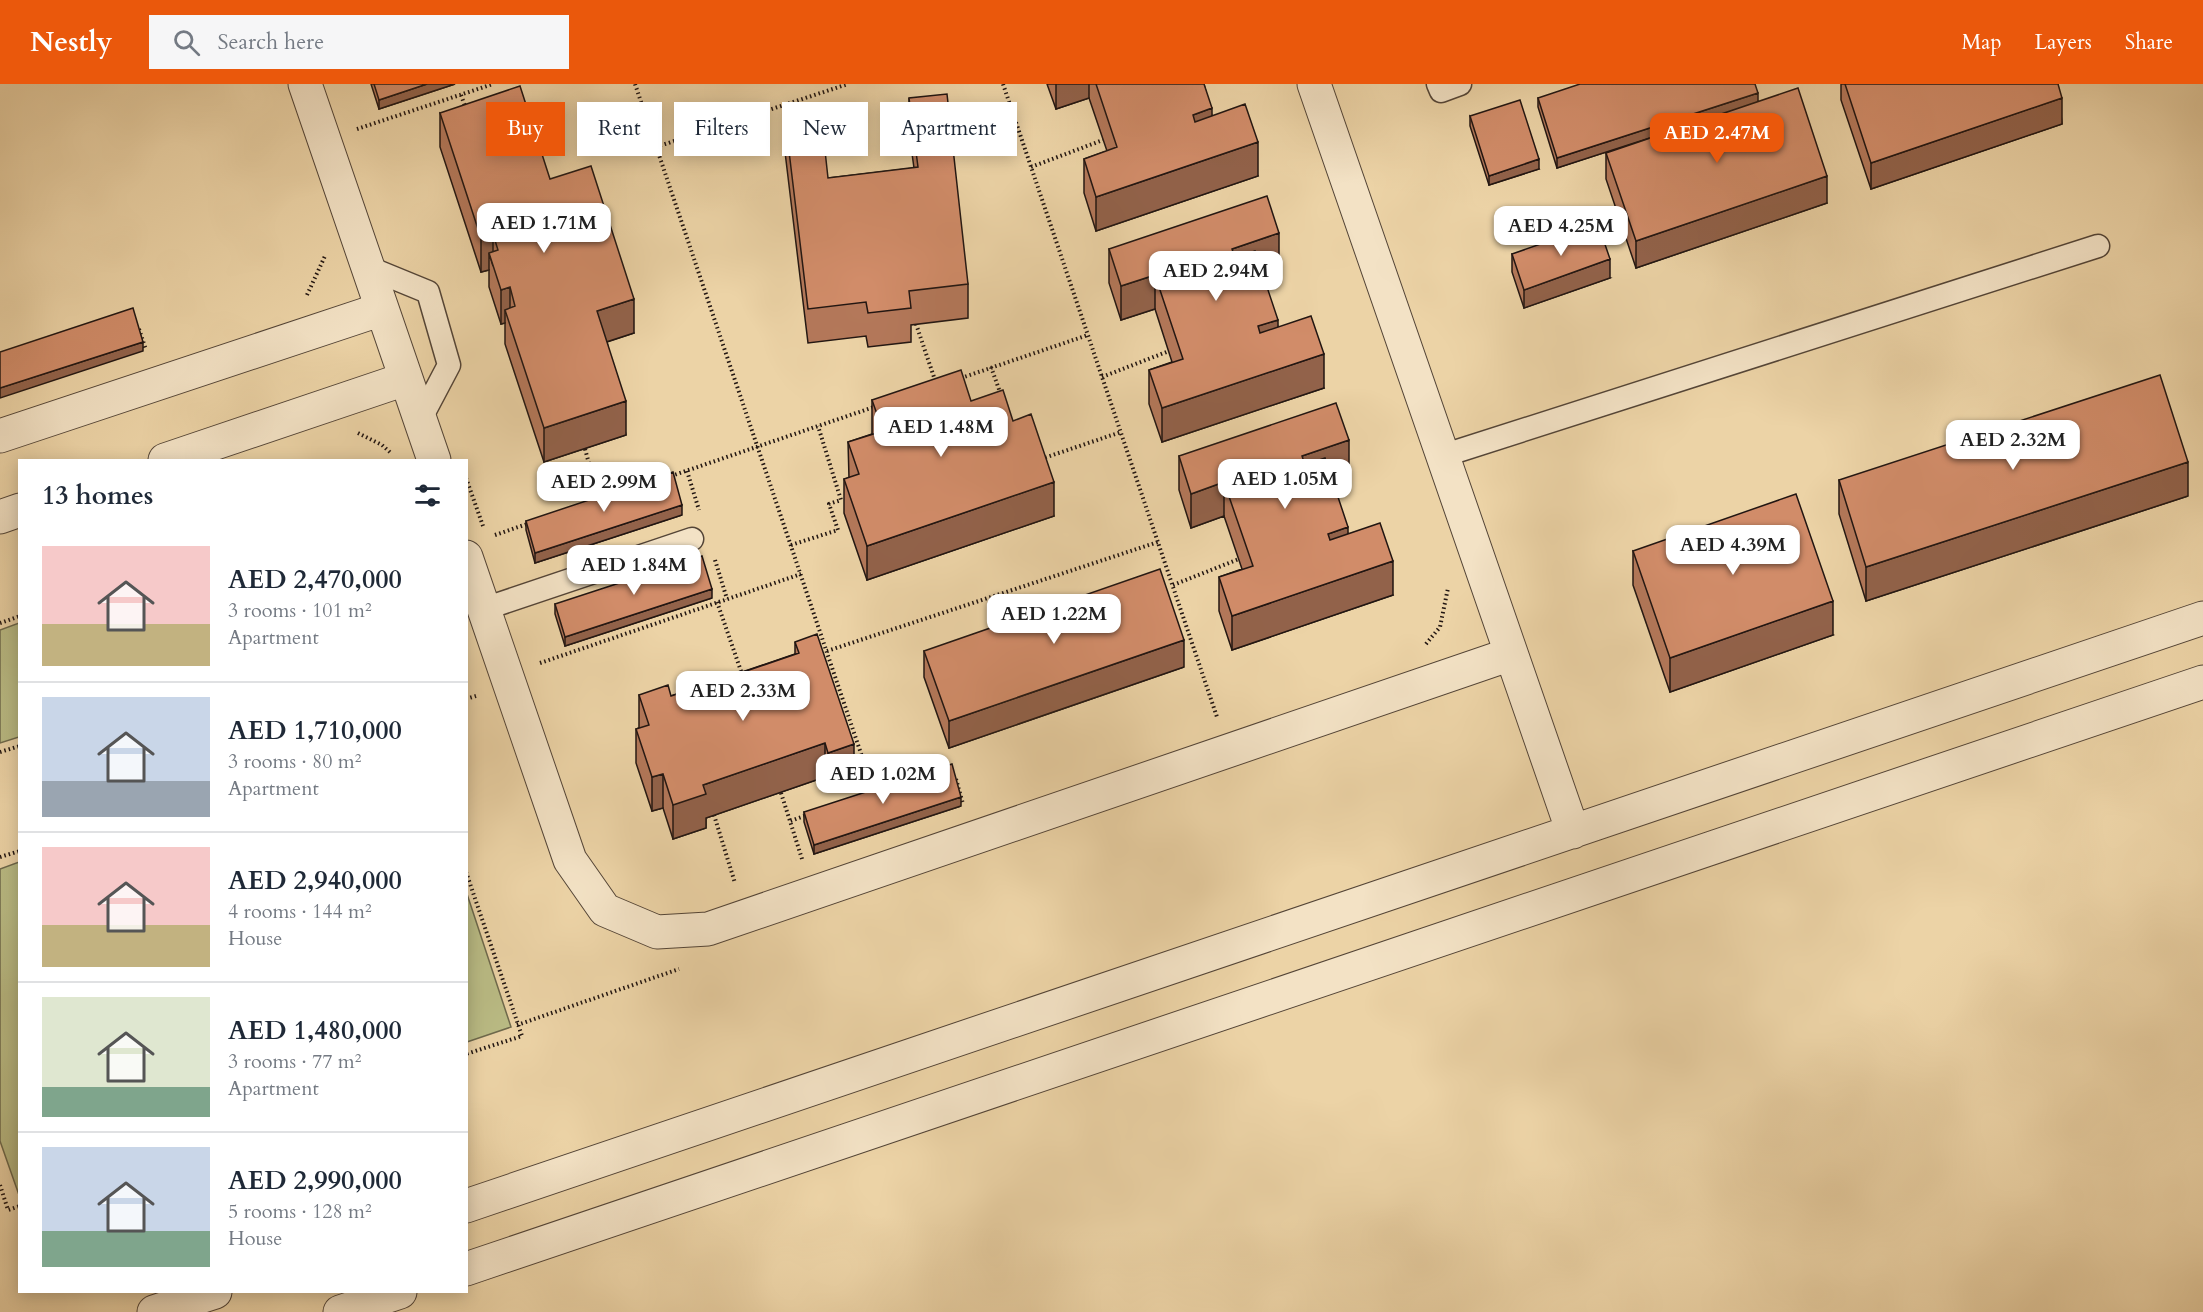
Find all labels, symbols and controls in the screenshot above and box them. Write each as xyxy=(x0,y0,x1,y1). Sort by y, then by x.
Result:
search box xyxy=(149,15,569,69)
text: Nestly xyxy=(30,23,113,61)
icon: search xyxy=(170,26,203,59)
text: Search here xyxy=(218,27,324,57)
text: Map xyxy=(1962,28,2002,57)
text: Layers xyxy=(2035,28,2092,57)
text: Share xyxy=(2125,28,2173,57)
chip: Buy xyxy=(486,102,565,156)
chip: Rent xyxy=(577,102,662,156)
chip: Filters xyxy=(674,102,770,156)
chip: New xyxy=(782,102,868,156)
chip: Apartment xyxy=(880,102,1017,156)
pin: AED 2.47M xyxy=(1648,113,1786,164)
text: AED 2.47M xyxy=(1664,119,1770,146)
pin: AED 1.71M xyxy=(475,203,613,254)
pin: AED 4.25M xyxy=(1492,206,1630,257)
text: AED 1.71M xyxy=(491,209,597,236)
text: AED 4.25M xyxy=(1508,212,1614,239)
pin: AED 2.94M xyxy=(1147,251,1285,302)
text: AED 2.94M xyxy=(1163,257,1269,284)
pin: AED 1.48M xyxy=(872,407,1010,458)
text: AED 1.48M xyxy=(888,413,994,440)
pin: AED 2.32M xyxy=(1944,420,2082,471)
text: AED 2.32M xyxy=(1960,426,2066,453)
pin: AED 1.05M xyxy=(1216,459,1354,510)
pin: AED 2.99M xyxy=(535,462,673,513)
text: AED 1.05M xyxy=(1232,465,1338,492)
text: AED 2.99M xyxy=(551,468,657,495)
text: 13 homes xyxy=(42,478,153,513)
icon: filters xyxy=(411,479,444,512)
pin: AED 4.39M xyxy=(1664,525,1802,576)
text: AED 4.39M xyxy=(1680,531,1786,558)
pin: AED 1.84M xyxy=(565,545,703,596)
text: AED 1.84M xyxy=(581,551,687,578)
text: AED 2,470,000 xyxy=(228,562,402,597)
icon: home xyxy=(90,570,162,642)
pin: AED 1.22M xyxy=(985,594,1123,645)
text: 3 rooms · 101 m² xyxy=(228,597,372,624)
text: AED 1.22M xyxy=(1001,600,1107,627)
text: Apartment xyxy=(228,624,319,651)
pin: AED 2.33M xyxy=(674,671,812,722)
text: AED 2.33M xyxy=(690,677,796,704)
text: AED 1,710,000 xyxy=(228,713,402,748)
icon: home xyxy=(90,721,162,793)
text: 3 rooms · 80 m² xyxy=(228,748,361,775)
pin: AED 1.02M xyxy=(814,754,952,805)
text: AED 1.02M xyxy=(830,760,936,787)
text: Apartment xyxy=(228,775,319,802)
text: AED 2,940,000 xyxy=(228,863,402,898)
icon: home xyxy=(90,871,162,943)
text: 4 rooms · 144 m² xyxy=(228,898,372,925)
text: House xyxy=(228,925,282,952)
text: AED 1,480,000 xyxy=(228,1013,402,1048)
icon: home xyxy=(90,1021,162,1093)
text: 3 rooms · 77 m² xyxy=(228,1048,361,1075)
text: Apartment xyxy=(228,1075,319,1102)
text: AED 2,990,000 xyxy=(228,1163,402,1198)
icon: home xyxy=(90,1171,162,1243)
text: 5 rooms · 128 m² xyxy=(228,1198,372,1225)
text: House xyxy=(228,1225,282,1252)

